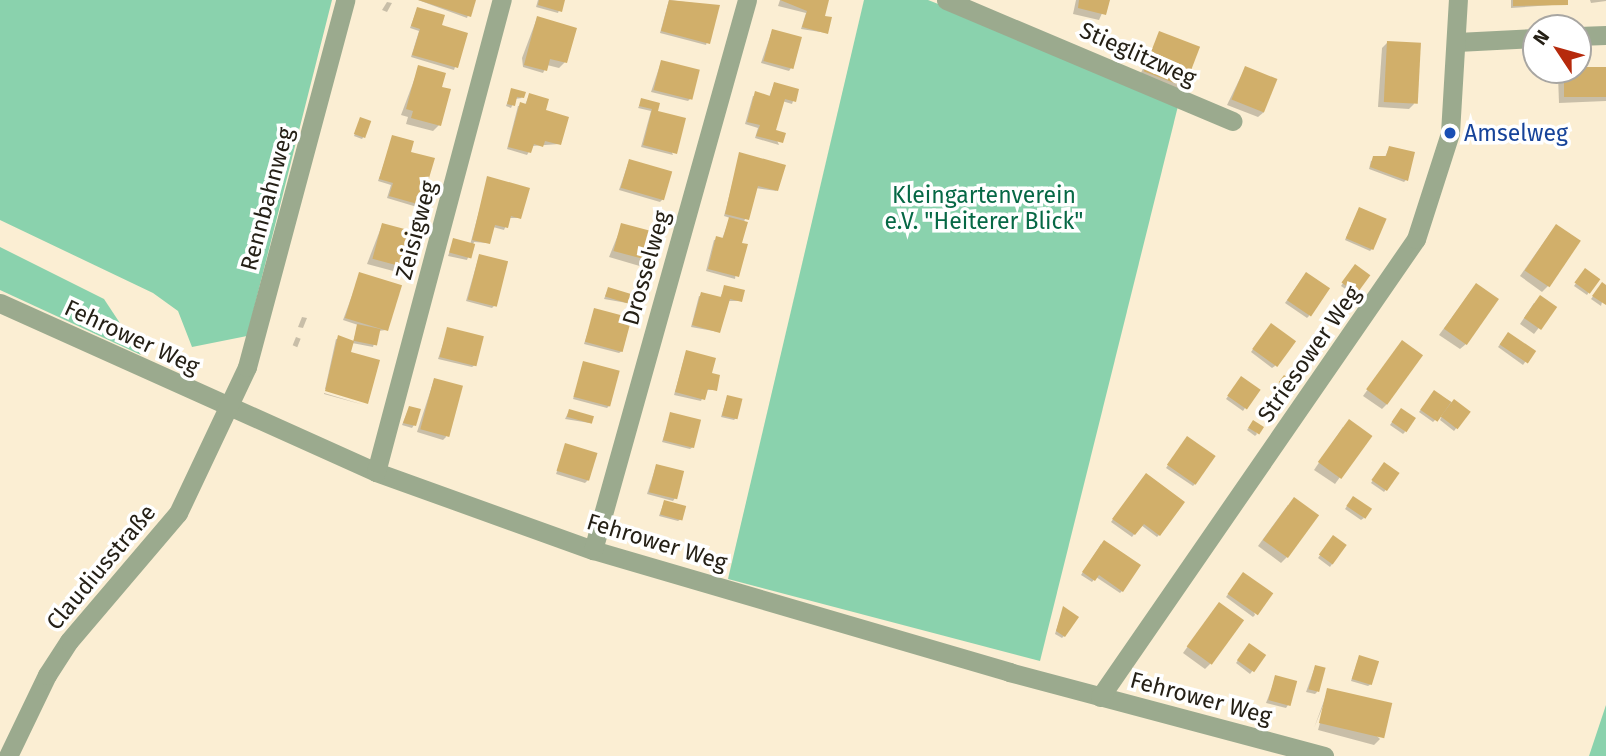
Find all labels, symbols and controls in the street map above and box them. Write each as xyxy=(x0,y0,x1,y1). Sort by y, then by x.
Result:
north arrow xyxy=(1522,14,1592,84)
street label: Stieglitzweg xyxy=(1076,16,1200,92)
text: N xyxy=(1528,26,1554,49)
place label: Amselweg xyxy=(1464,119,1568,147)
street label: Rennbahnweg xyxy=(235,124,299,274)
marker: Amselweg xyxy=(1442,125,1458,141)
street label: Zeisigweg xyxy=(390,178,442,282)
park label: Kleingartenverein e.V. "Heiterer Blick" xyxy=(884,181,1084,235)
street label: Drosselweg xyxy=(616,208,676,328)
street label: Striesower Weg xyxy=(1252,280,1366,428)
street label: Fehrower Weg xyxy=(60,294,204,380)
street label: Claudiusstraße xyxy=(41,499,161,635)
street label: Fehrower Weg xyxy=(583,508,731,576)
street label: Fehrower Weg xyxy=(1127,666,1275,730)

